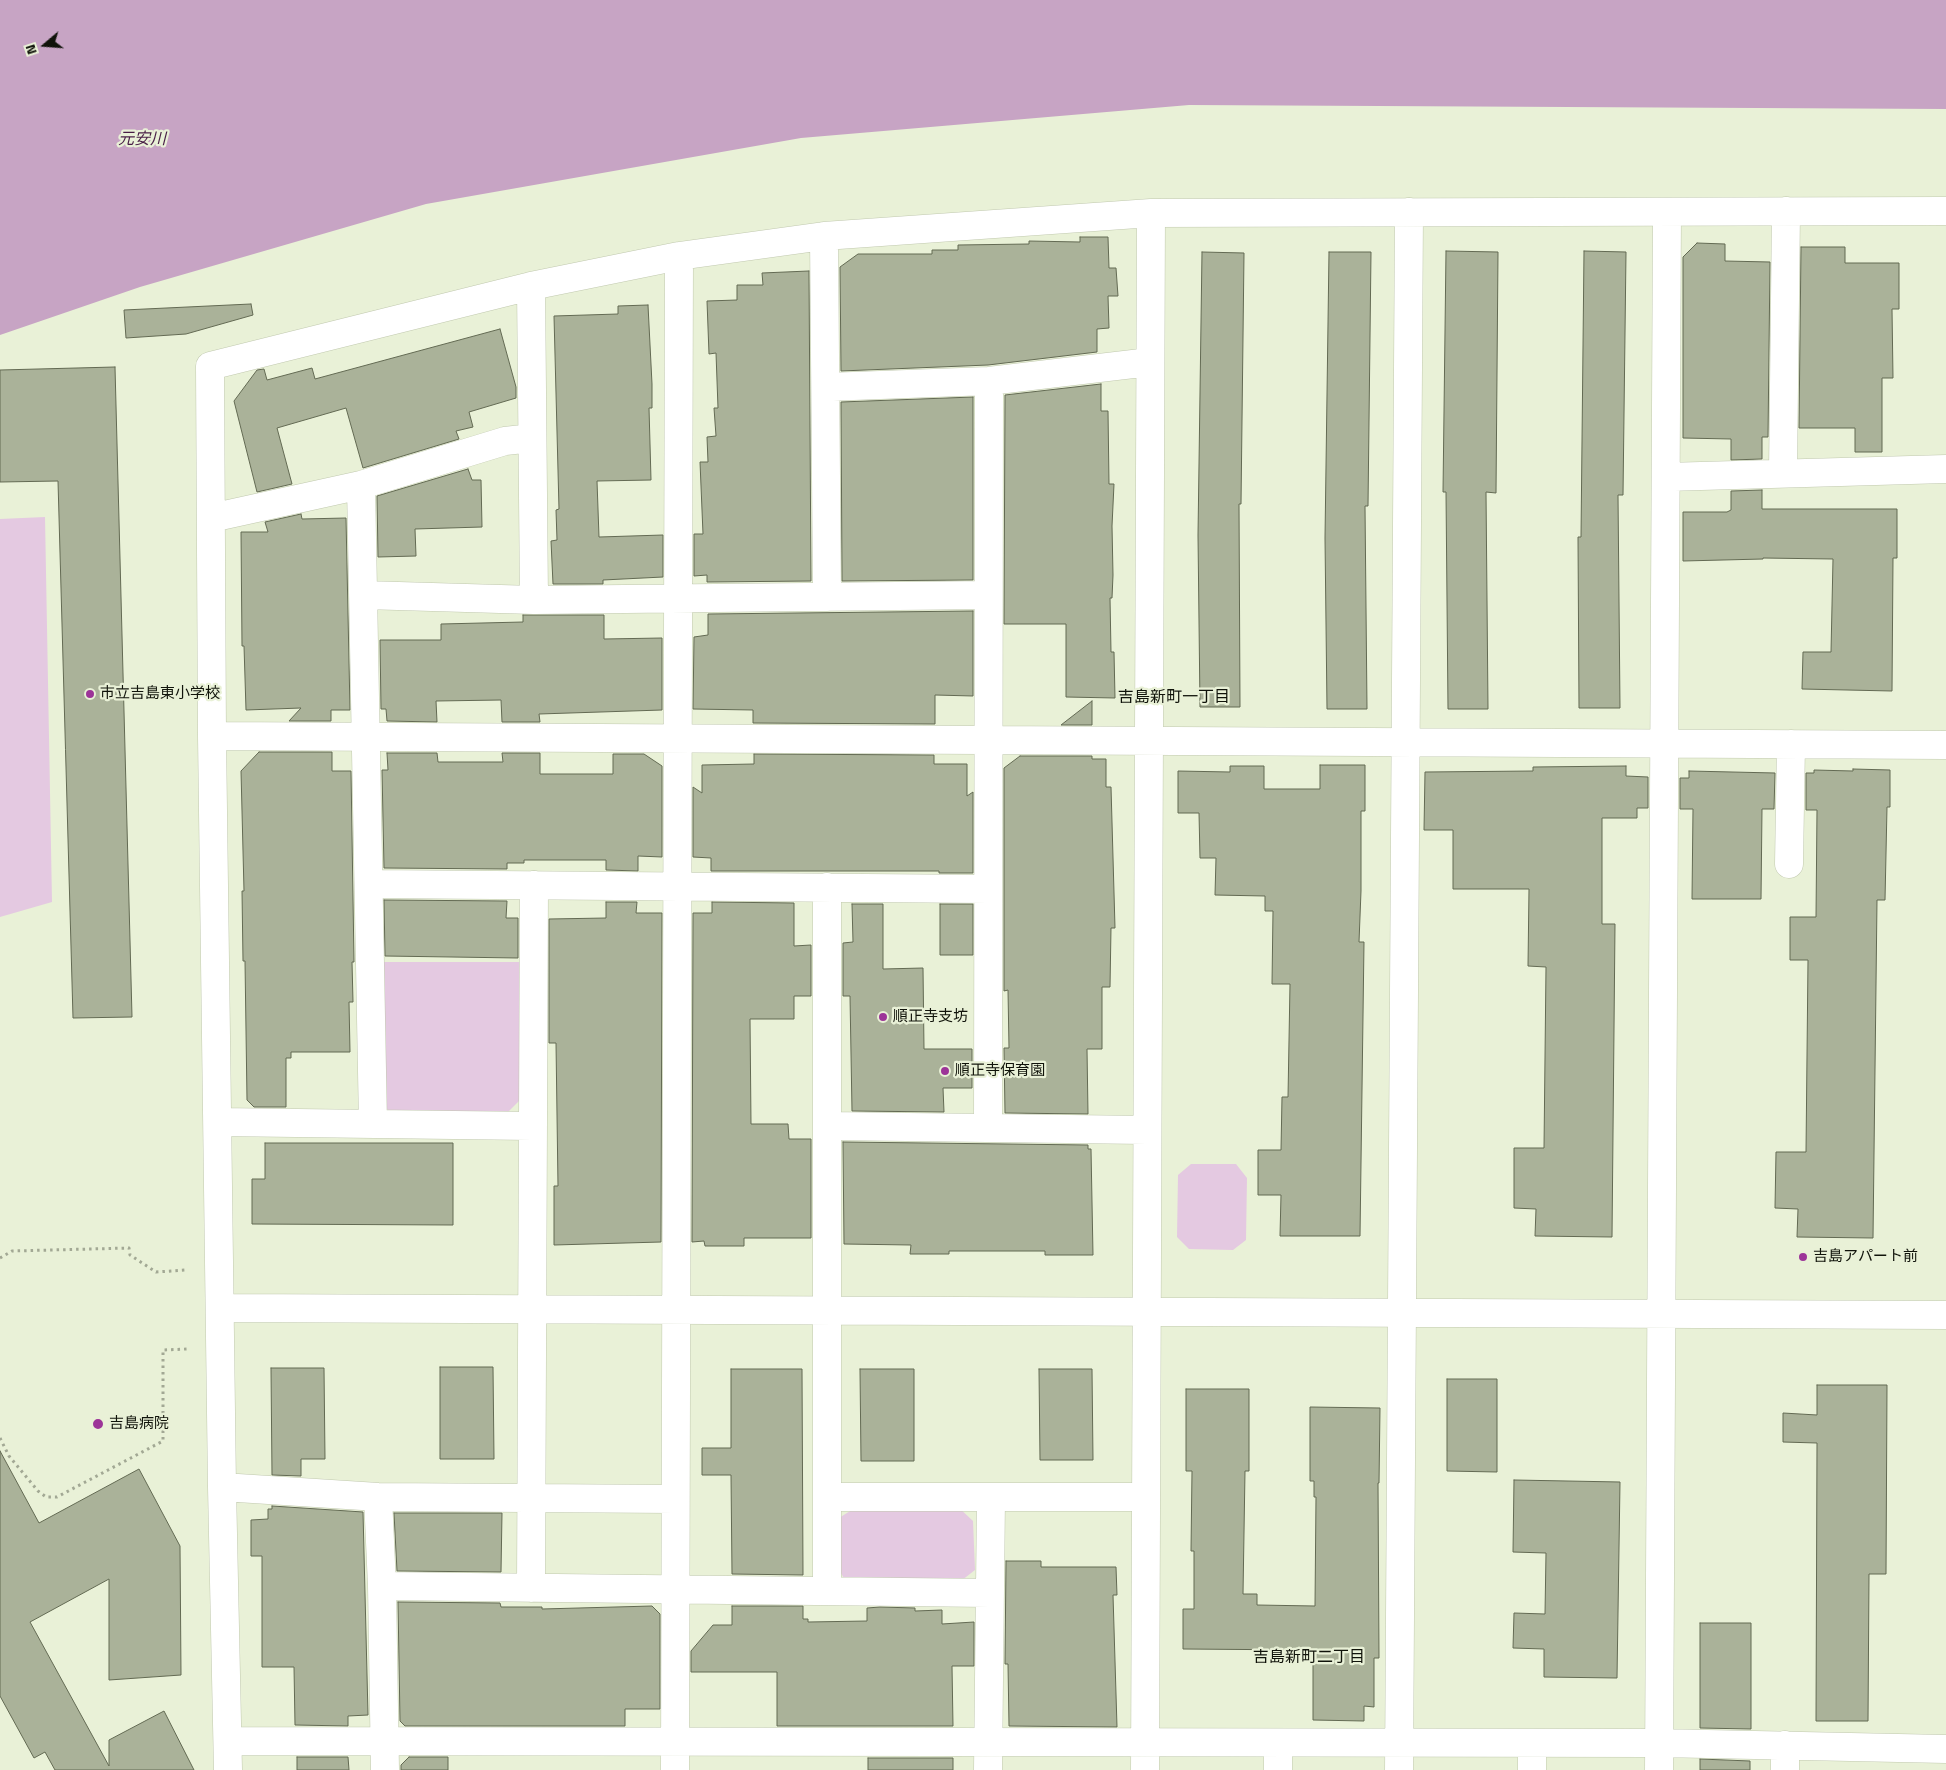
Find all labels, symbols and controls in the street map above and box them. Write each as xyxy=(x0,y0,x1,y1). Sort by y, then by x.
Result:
north arrow xyxy=(20,20,70,70)
text: N xyxy=(19,42,42,58)
water label: 元安川 xyxy=(118,130,166,150)
place label: 市立吉島東小学校 xyxy=(100,685,220,703)
marker: 市立吉島東小学校 xyxy=(84,688,96,700)
district label: 吉島新町一丁目 xyxy=(1118,688,1230,708)
place label: 順正寺支坊 xyxy=(893,1008,968,1026)
marker: 順正寺支坊 xyxy=(877,1011,889,1023)
place label: 順正寺保育園 xyxy=(955,1062,1045,1080)
marker: 順正寺保育園 xyxy=(939,1065,951,1077)
place label: 吉島アパート前 xyxy=(1813,1248,1918,1266)
marker: 吉島アパート前 xyxy=(1797,1251,1809,1263)
place label: 吉島病院 xyxy=(109,1415,169,1433)
marker: 吉島病院 xyxy=(91,1417,105,1431)
district label: 吉島新町二丁目 xyxy=(1253,1648,1365,1668)

